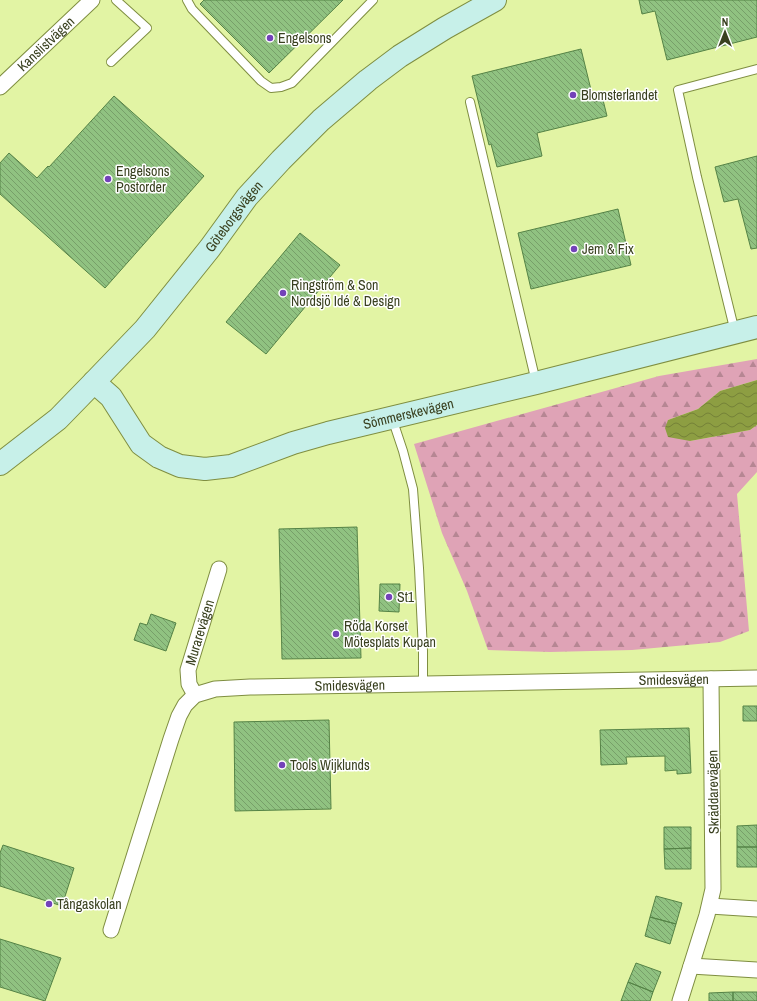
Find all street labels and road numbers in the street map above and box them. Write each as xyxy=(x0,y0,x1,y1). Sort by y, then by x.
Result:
street label: Kanslistvägen xyxy=(13,12,78,75)
street label: Göteborgsvägen xyxy=(201,177,267,256)
street label: Sömmerskevägen xyxy=(361,394,455,433)
street label: Murarevägen xyxy=(181,597,218,667)
street label: Smidesvägen xyxy=(638,670,709,689)
street label: Smidesvägen xyxy=(315,676,385,695)
street label: Skräddarevägen xyxy=(703,750,723,834)

